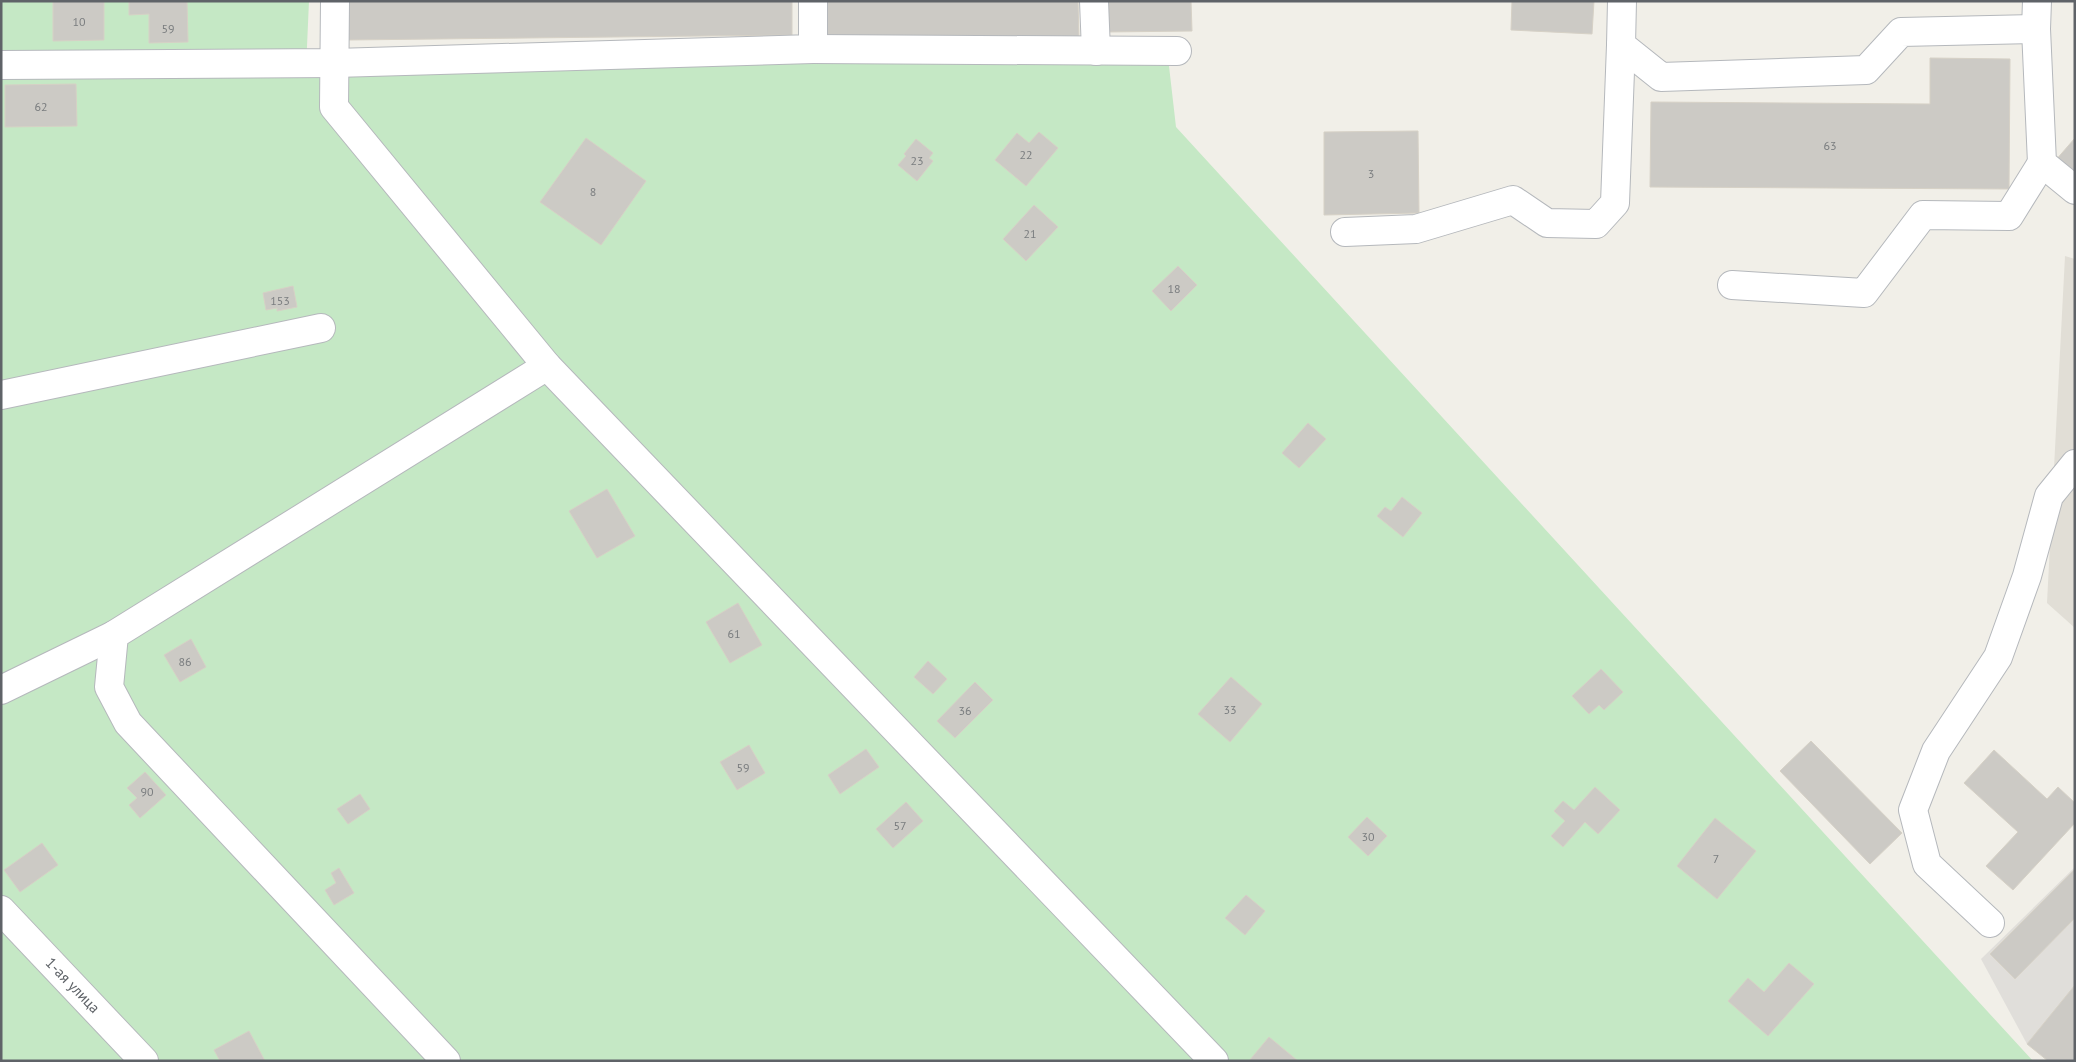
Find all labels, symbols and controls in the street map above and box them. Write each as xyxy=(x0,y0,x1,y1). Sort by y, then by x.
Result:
house number: 10 xyxy=(72,14,86,29)
house number: 59 xyxy=(161,21,175,36)
house number: 62 xyxy=(34,99,48,114)
house number: 63 xyxy=(1823,138,1837,153)
house number: 22 xyxy=(1019,147,1033,162)
house number: 23 xyxy=(910,153,924,168)
house number: 3 xyxy=(1368,166,1374,181)
house number: 8 xyxy=(590,184,596,199)
house number: 21 xyxy=(1023,226,1037,241)
house number: 18 xyxy=(1167,281,1181,296)
house number: 153 xyxy=(270,293,290,308)
house number: 61 xyxy=(727,626,741,641)
house number: 86 xyxy=(178,654,192,669)
house number: 33 xyxy=(1223,702,1237,717)
house number: 36 xyxy=(958,703,972,718)
house number: 59 xyxy=(736,760,750,775)
house number: 90 xyxy=(140,784,154,799)
house number: 57 xyxy=(893,818,907,833)
house number: 30 xyxy=(1361,829,1375,844)
house number: 7 xyxy=(1713,851,1719,866)
street label: 1-ая улица xyxy=(42,953,104,1017)

